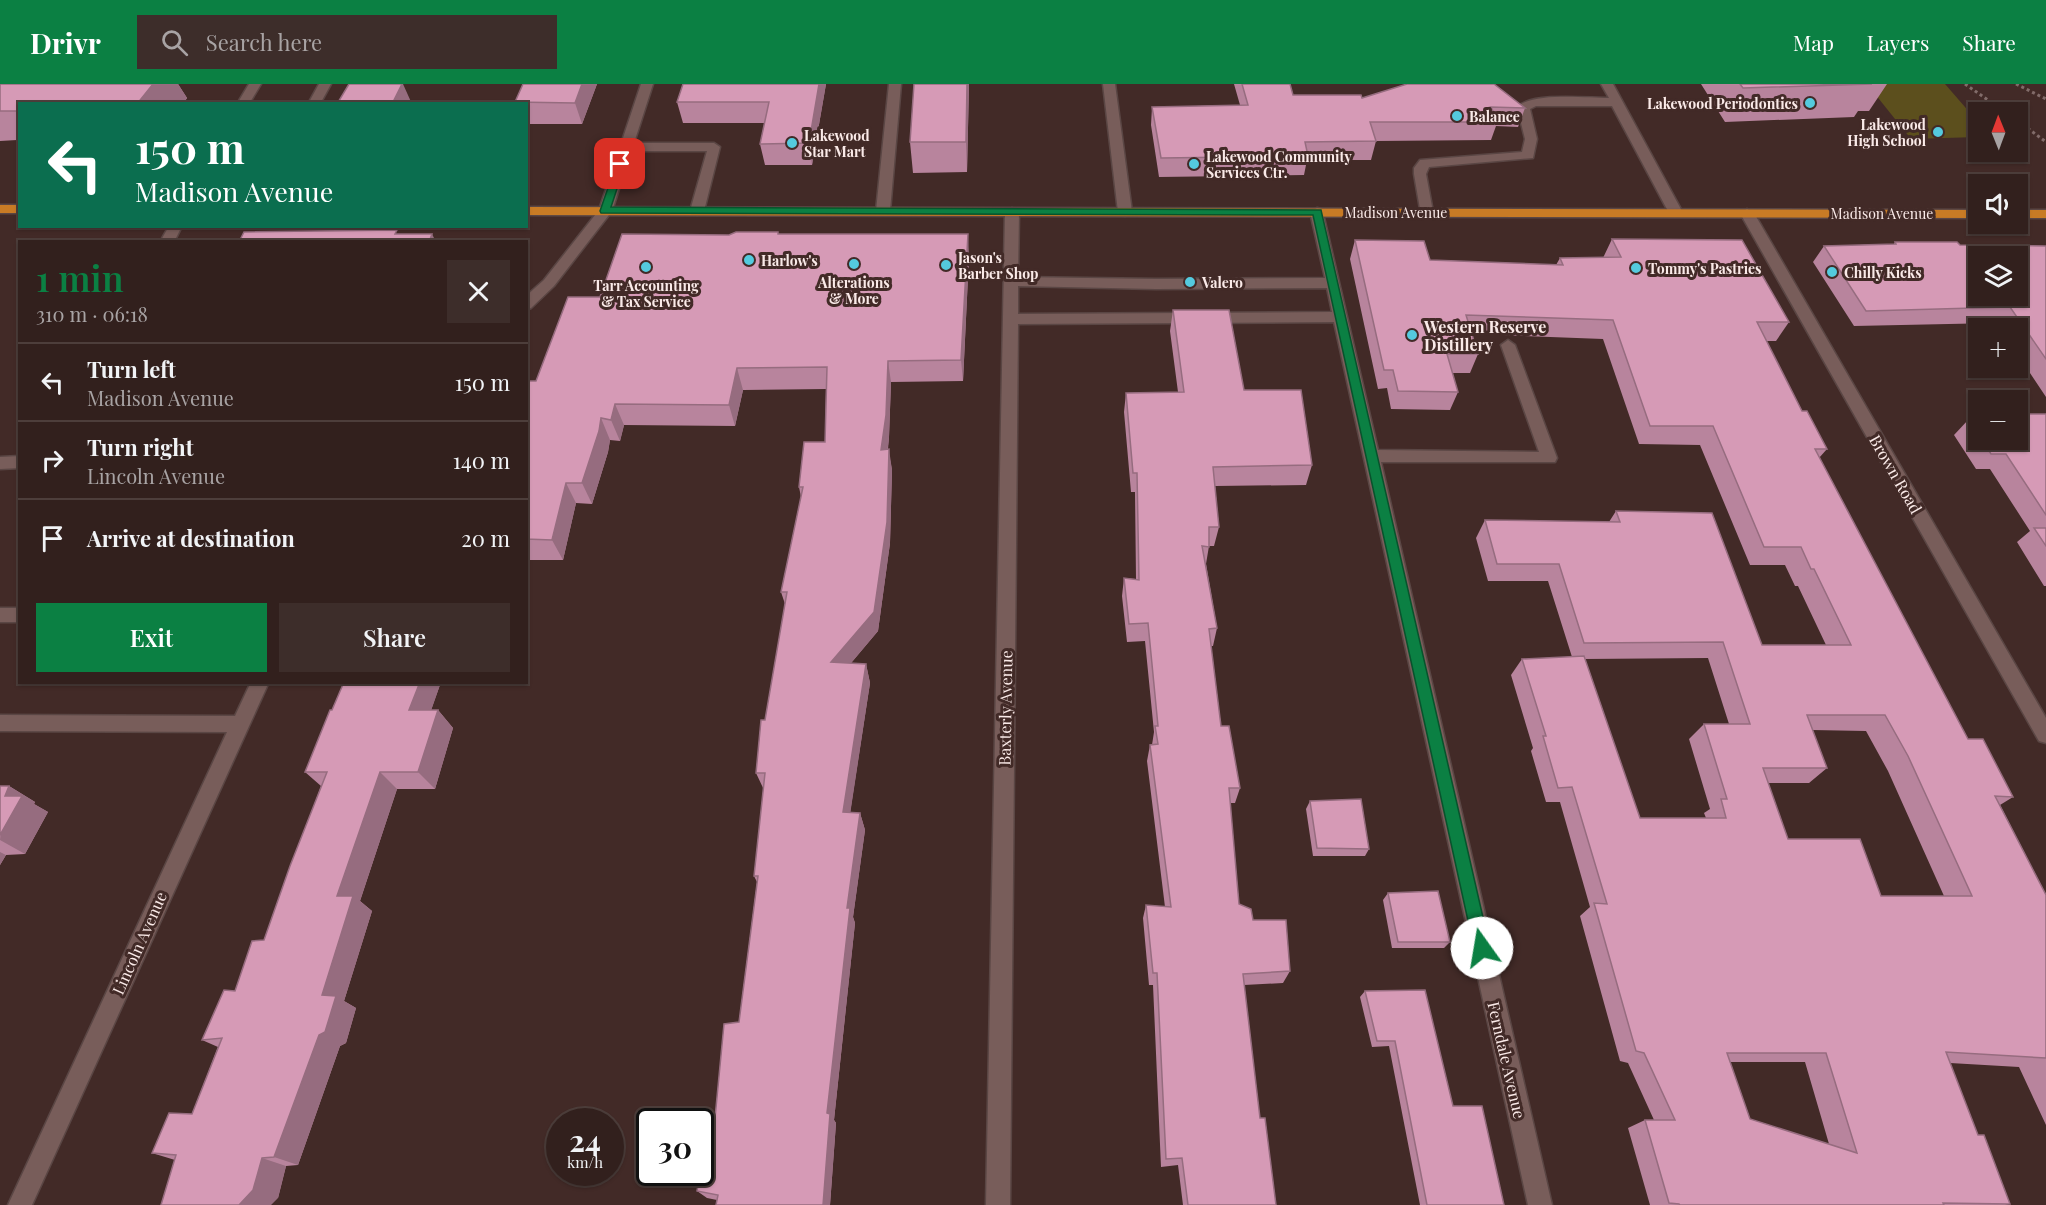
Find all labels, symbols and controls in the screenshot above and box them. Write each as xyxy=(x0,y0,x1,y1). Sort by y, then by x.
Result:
search box xyxy=(137,15,557,69)
text: Drivr xyxy=(30,24,101,61)
icon: search xyxy=(158,26,191,59)
text: Search here xyxy=(206,27,322,57)
text: Map xyxy=(1793,28,1834,56)
text: Layers xyxy=(1867,28,1929,56)
text: Share xyxy=(1962,28,2016,56)
place label: Lakewood Periodontics xyxy=(1647,94,1798,113)
marker: Lakewood Periodontics xyxy=(1803,96,1817,110)
north arrow xyxy=(1968,102,2028,162)
map controls xyxy=(1968,102,2028,450)
place label: Balance xyxy=(1469,107,1520,126)
marker: Balance xyxy=(1450,109,1464,123)
place label: Lakewood High School xyxy=(1847,115,1927,150)
text: 150 m xyxy=(135,119,245,175)
marker: Lakewood High School xyxy=(1931,125,1945,139)
icon: left xyxy=(36,126,114,204)
place label: Lakewood Star Mart xyxy=(804,126,870,161)
marker: Lakewood Star Mart xyxy=(785,136,799,150)
pin xyxy=(594,138,645,189)
icon: arrive xyxy=(603,147,636,180)
place label: Lakewood Community Services Ctr. xyxy=(1206,147,1352,182)
marker: Lakewood Community Services Ctr. xyxy=(1187,157,1201,171)
text: Madison Avenue xyxy=(135,173,333,209)
button: sound xyxy=(1968,174,2028,234)
street label: Madison Avenue xyxy=(1345,203,1447,222)
street label: Madison Avenue xyxy=(1831,204,1933,223)
button: layers xyxy=(1968,246,2028,306)
place label: Jason's Barber Shop xyxy=(957,248,1039,283)
place label: Harlow's xyxy=(761,251,818,270)
text: 1 min xyxy=(36,253,124,301)
marker: Harlow's xyxy=(742,253,756,267)
marker: Alterations & More xyxy=(847,257,861,271)
marker: Jason's Barber Shop xyxy=(939,258,953,272)
place label: Tommy's Pastries xyxy=(1648,259,1762,278)
button: close xyxy=(447,260,510,323)
marker: Tarr Accounting & Tax Service xyxy=(639,260,653,274)
marker: Tommy's Pastries xyxy=(1629,261,1643,275)
place label: Chilly Kicks xyxy=(1844,263,1922,282)
marker: Chilly Kicks xyxy=(1825,265,1839,279)
place label: Alterations & More xyxy=(817,273,890,308)
place label: Valero xyxy=(1201,273,1243,292)
marker: Valero xyxy=(1183,275,1197,289)
place label: Tarr Accounting & Tax Service xyxy=(593,276,699,311)
text: 310 m · 06:18 xyxy=(36,300,148,327)
place label: Western Reserve Distillery xyxy=(1423,316,1546,355)
button: + xyxy=(1968,318,2028,378)
marker: Western Reserve Distillery xyxy=(1405,328,1419,342)
text: Turn left xyxy=(87,354,176,384)
icon: left xyxy=(36,366,69,399)
text: 150 m xyxy=(455,367,510,397)
text: Madison Avenue xyxy=(87,384,234,411)
button: − xyxy=(1968,390,2028,450)
street label: Brown Road xyxy=(1865,431,1927,517)
text: Turn right xyxy=(87,432,193,462)
icon: right xyxy=(36,444,69,477)
text: 140 m xyxy=(453,445,510,475)
text: Lincoln Avenue xyxy=(87,462,225,489)
icon: arrive xyxy=(36,522,69,555)
text: Arrive at destination xyxy=(87,523,295,553)
text: 20 m xyxy=(461,523,510,553)
button: Exit xyxy=(36,603,267,672)
button: Share xyxy=(279,603,510,672)
street label: Baxterly Avenue xyxy=(993,650,1017,766)
street label: Lincoln Avenue xyxy=(107,888,171,998)
position arrow xyxy=(1450,916,1514,980)
street label: Ferndale Avenue xyxy=(1483,999,1531,1121)
speed limit sign: 30 xyxy=(636,1108,714,1186)
text: 24 xyxy=(569,1120,601,1160)
text: km/h xyxy=(567,1152,603,1172)

